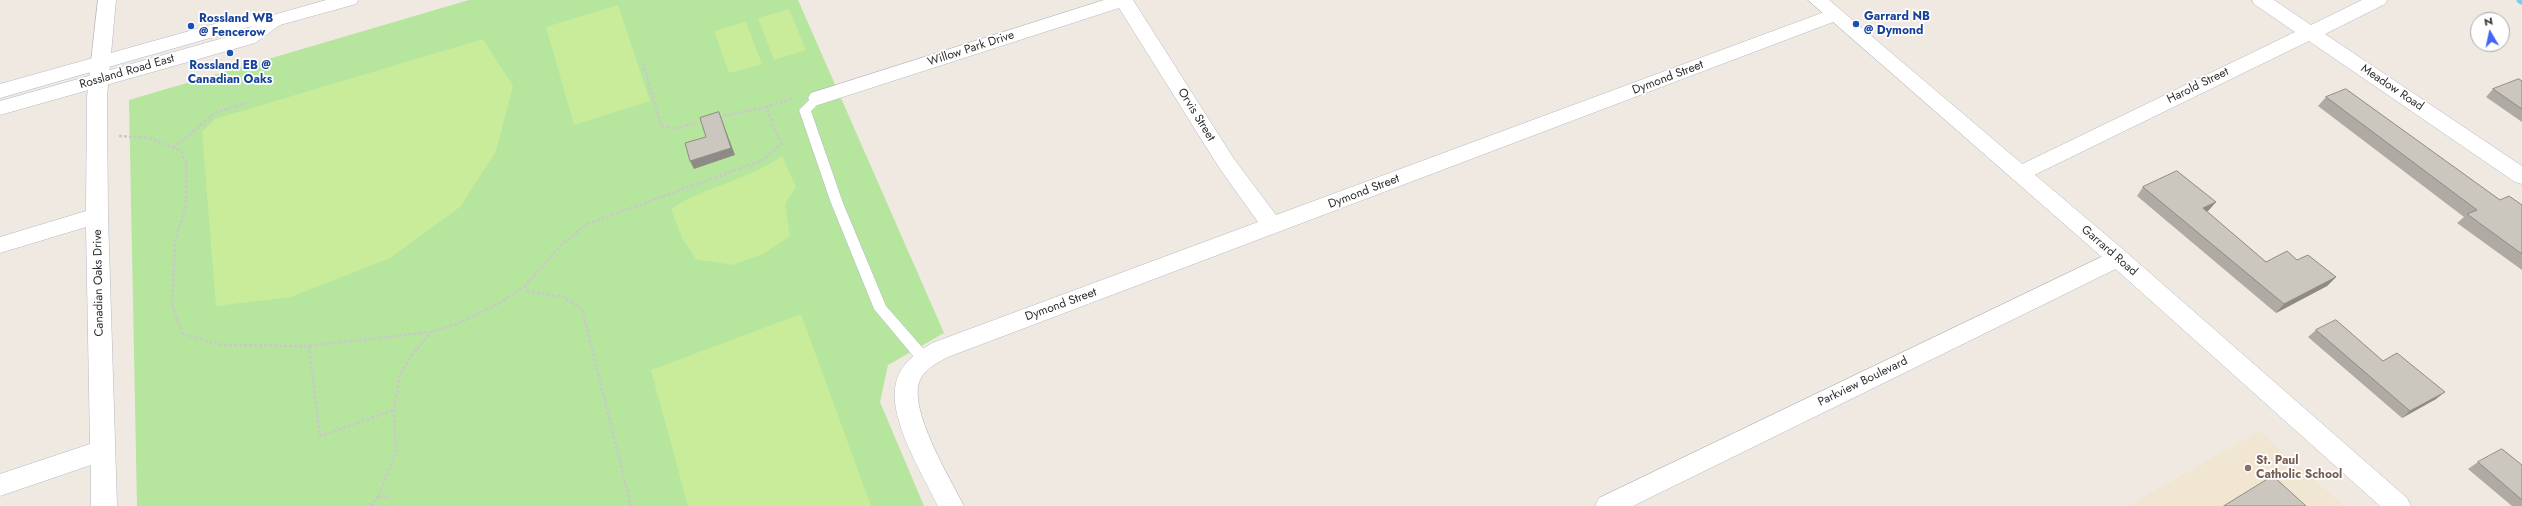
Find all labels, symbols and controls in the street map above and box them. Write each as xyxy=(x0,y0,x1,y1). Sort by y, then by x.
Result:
place label: Garrard NB @ Dymond xyxy=(1864,10,1930,38)
place label: Rossland WB @ Fencerow xyxy=(199,12,273,40)
north arrow xyxy=(2470,12,2510,52)
text: N xyxy=(2483,13,2494,30)
marker: Garrard NB @ Dymond xyxy=(1851,19,1861,29)
marker: Rossland WB @ Fencerow xyxy=(186,21,196,31)
street label: Willow Park Drive xyxy=(926,28,1016,70)
marker: Rossland EB @ Canadian Oaks xyxy=(225,48,235,58)
street label: Rossland Road East xyxy=(78,52,176,92)
street label: Dymond Street xyxy=(1630,58,1706,98)
place label: Rossland EB @ Canadian Oaks xyxy=(188,59,272,87)
street label: Meadow Road xyxy=(2358,62,2426,114)
street label: Harold Street xyxy=(2165,65,2231,107)
street label: Orvis Street xyxy=(1174,86,1218,144)
street label: Dymond Street xyxy=(1326,172,1402,212)
street label: Garrard Road xyxy=(2078,223,2140,279)
street label: Canadian Oaks Drive xyxy=(91,229,107,337)
street label: Dymond Street xyxy=(1023,285,1099,325)
street label: Parkview Boulevard xyxy=(1816,354,1910,410)
place label: St. Paul Catholic School xyxy=(2256,454,2342,482)
marker: St. Paul Catholic School xyxy=(2243,463,2253,473)

